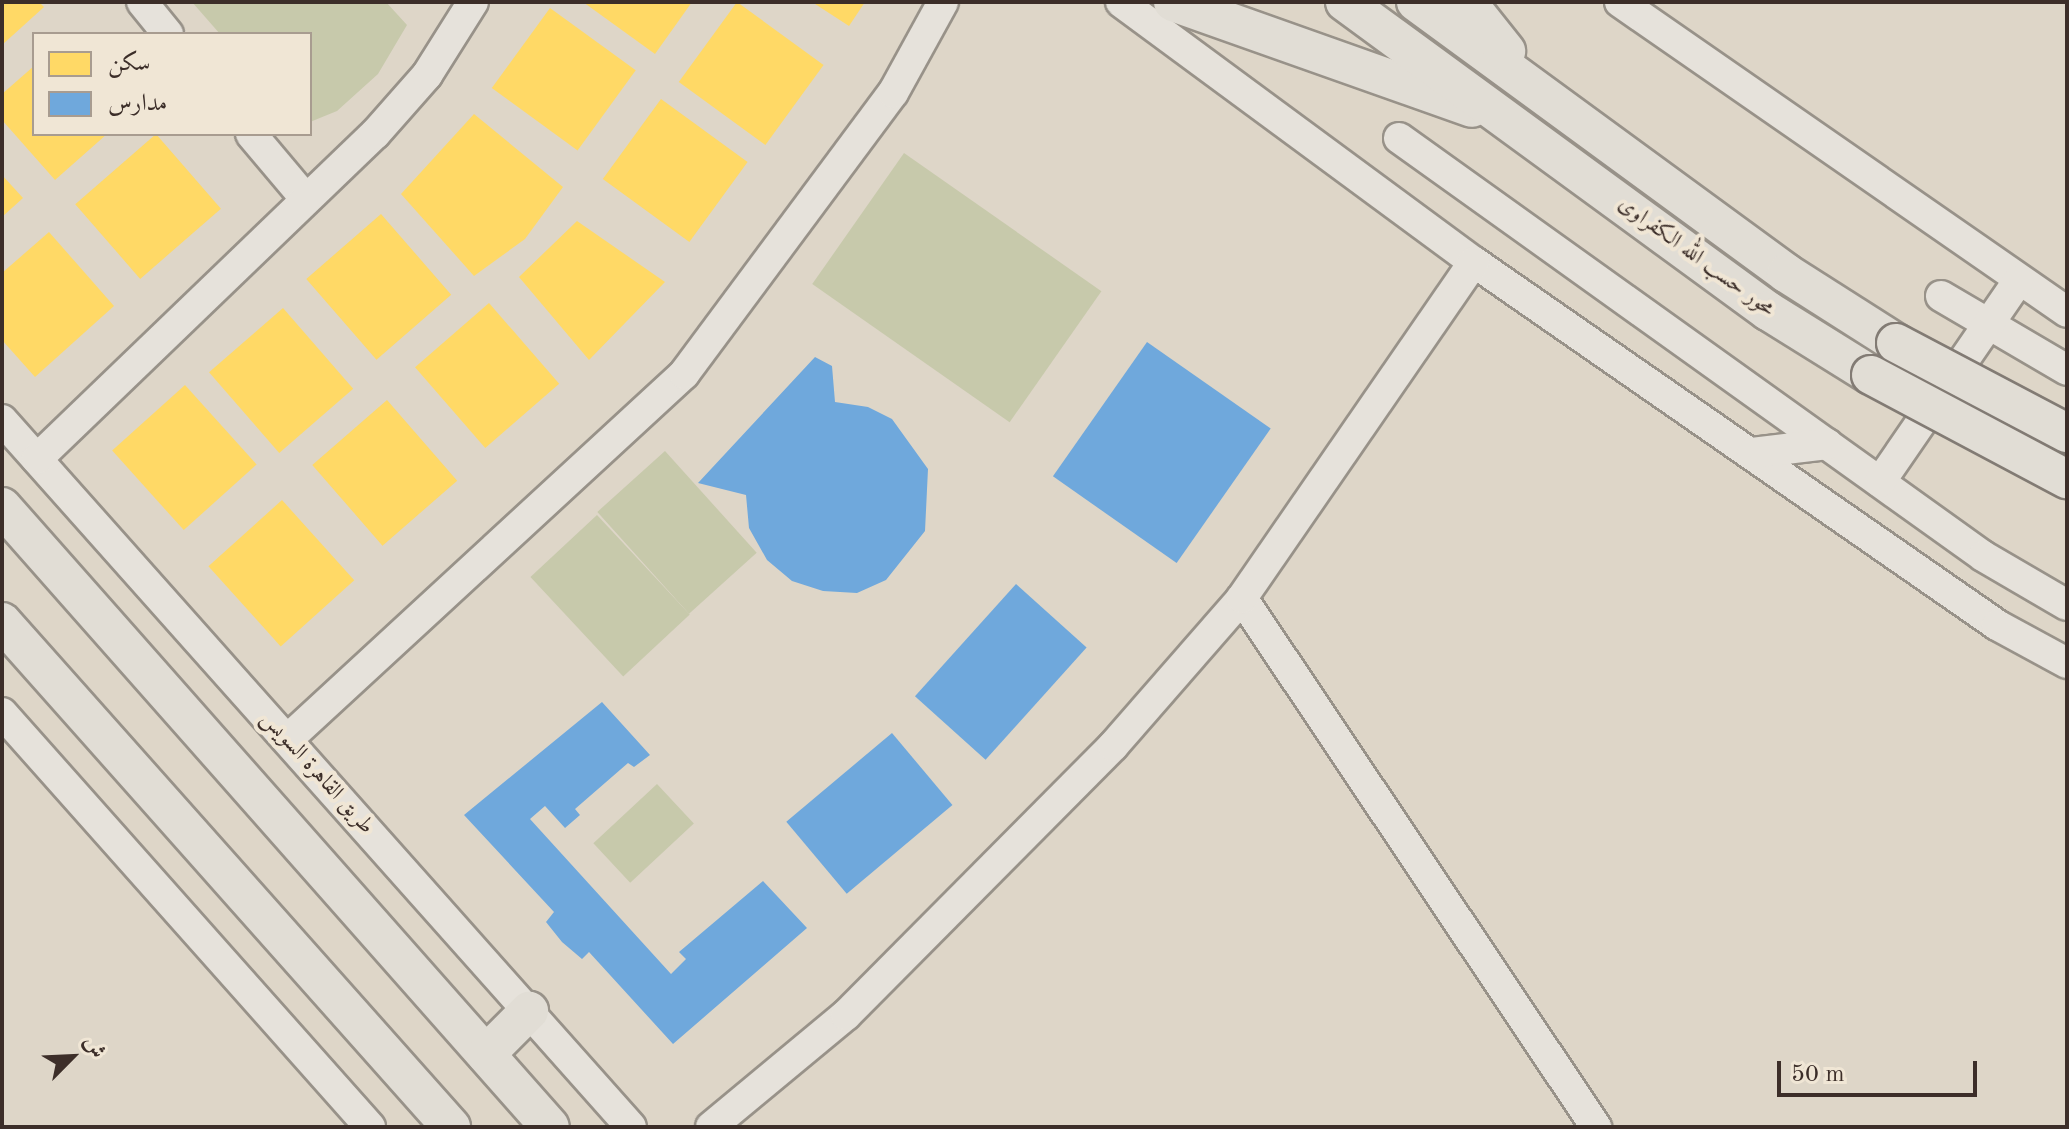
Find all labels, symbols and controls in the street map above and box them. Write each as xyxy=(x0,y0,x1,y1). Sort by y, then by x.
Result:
legend xyxy=(32,32,312,136)
text: سكن xyxy=(108,52,151,76)
text: مدارس xyxy=(108,92,167,116)
street label: محور حسب الله الكفراوى xyxy=(1612,191,1780,323)
street label: طريق القاهرة السويس xyxy=(255,706,379,840)
north arrow xyxy=(32,1017,112,1097)
text: ش xyxy=(79,1033,108,1062)
scale bar xyxy=(1781,1045,1981,1095)
text: 50 m xyxy=(1791,1063,1845,1087)

